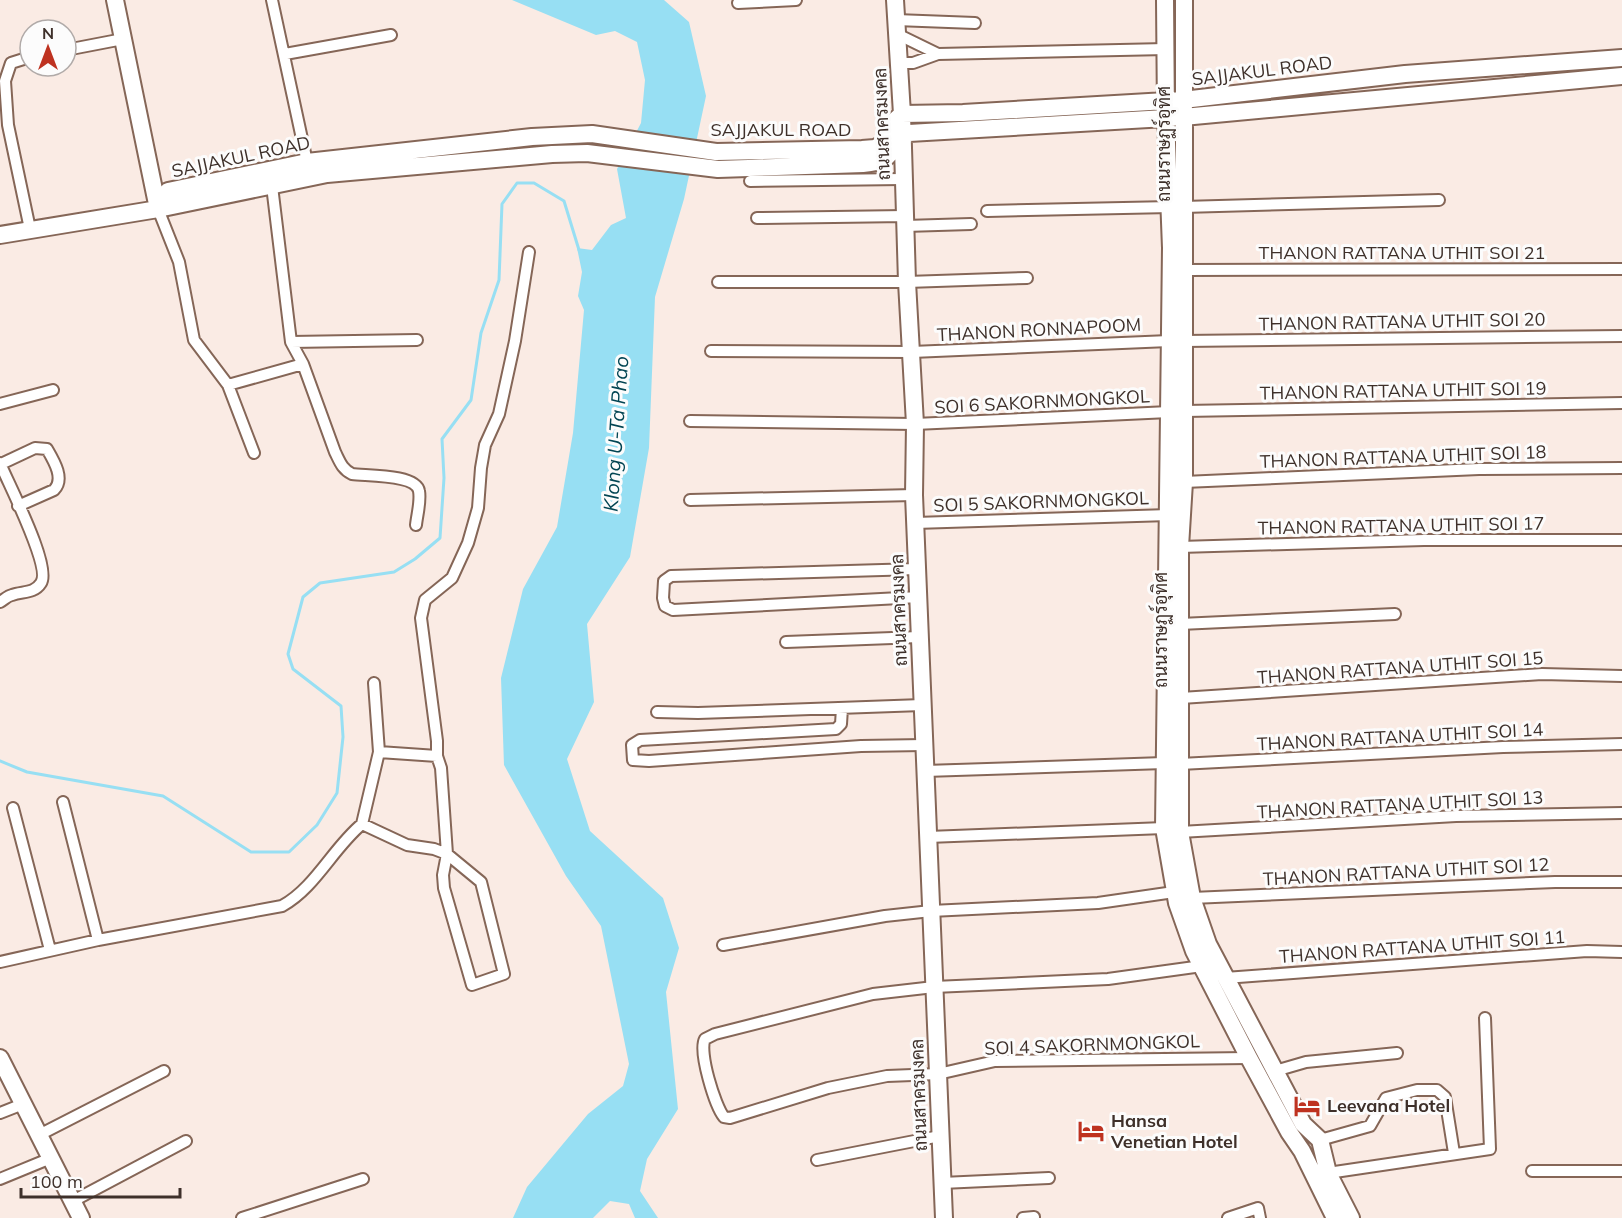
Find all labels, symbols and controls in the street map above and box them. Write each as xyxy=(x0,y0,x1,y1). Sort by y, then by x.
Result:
north arrow xyxy=(18,18,78,78)
text: N xyxy=(42,23,54,43)
street label: SAJJAKUL ROAD xyxy=(1191,50,1333,91)
street label: ถนนสาครมงคล xyxy=(868,67,895,181)
street label: ถนนราษฏร์อุทิศ xyxy=(1151,86,1176,202)
street label: SAJJAKUL ROAD xyxy=(710,118,852,141)
street label: SAJJAKUL ROAD xyxy=(169,131,312,182)
street label: THANON RATTANA UTHIT SOI 21 xyxy=(1259,241,1545,264)
street label: THANON RATTANA UTHIT SOI 20 xyxy=(1258,307,1546,336)
street label: THANON RONNAPOOM xyxy=(936,313,1142,346)
water label: Klong U-Ta Phao xyxy=(598,355,633,513)
street label: THANON RATTANA UTHIT SOI 19 xyxy=(1259,376,1547,405)
street label: SOI 6 SAKORNMONGKOL xyxy=(934,384,1150,419)
street label: THANON RATTANA UTHIT SOI 18 xyxy=(1259,440,1547,473)
street label: SOI 5 SAKORNMONGKOL xyxy=(933,486,1149,517)
street label: THANON RATTANA UTHIT SOI 17 xyxy=(1257,511,1545,540)
street label: ถนนสาครมงคล xyxy=(885,553,912,667)
street label: ถนนราษฏร์อุทิศ xyxy=(1148,572,1173,688)
street label: THANON RATTANA UTHIT SOI 15 xyxy=(1256,646,1544,689)
street label: THANON RATTANA UTHIT SOI 14 xyxy=(1256,718,1544,755)
street label: THANON RATTANA UTHIT SOI 13 xyxy=(1256,786,1544,823)
street label: THANON RATTANA UTHIT SOI 12 xyxy=(1262,853,1550,890)
street label: THANON RATTANA UTHIT SOI 11 xyxy=(1278,925,1566,968)
street label: SOI 4 SAKORNMONGKOL xyxy=(984,1029,1200,1060)
street label: ถนนสาครมงคล xyxy=(905,1038,932,1152)
hotel icon: Leevana Hotel xyxy=(1292,1091,1322,1121)
place label: Leevana Hotel xyxy=(1327,1094,1450,1117)
place label: Hansa Venetian Hotel xyxy=(1110,1109,1238,1153)
hotel icon: Hansa Venetian Hotel xyxy=(1076,1116,1106,1146)
scale bar xyxy=(21,1161,180,1199)
text: 100 m xyxy=(30,1170,83,1193)

